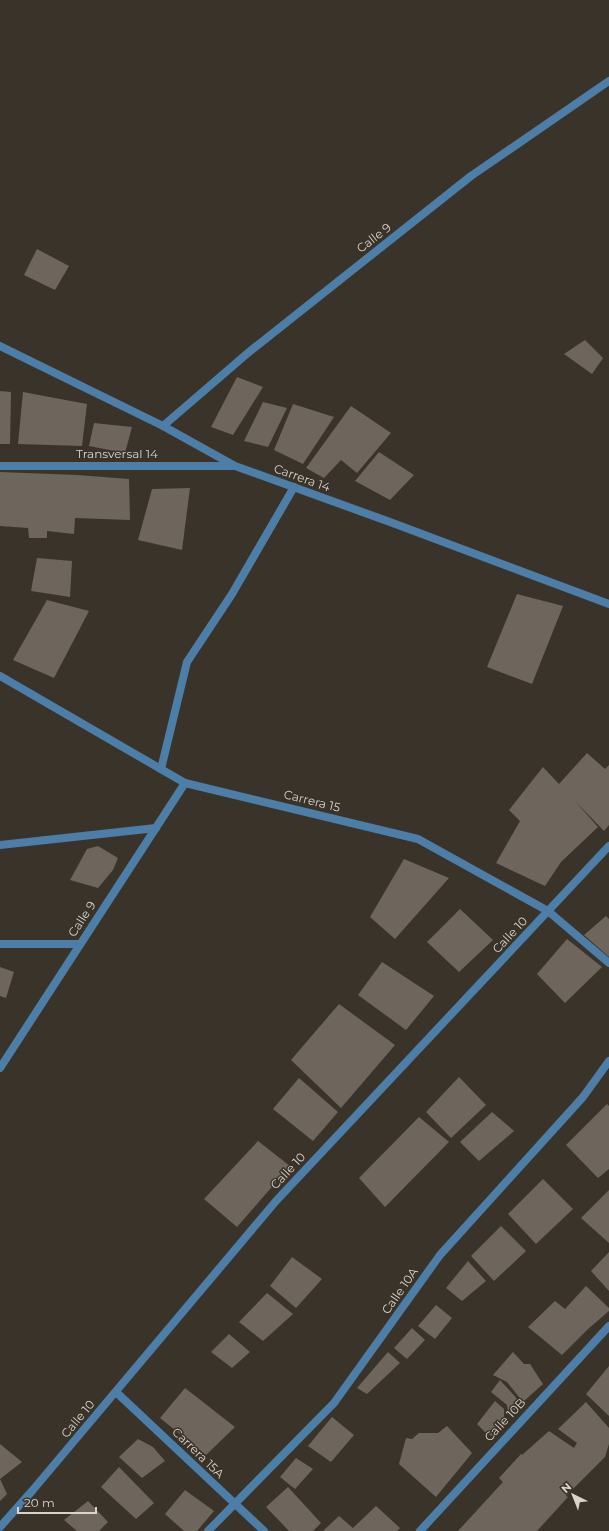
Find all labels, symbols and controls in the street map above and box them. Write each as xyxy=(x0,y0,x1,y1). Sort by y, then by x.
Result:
street label: Calle 9 xyxy=(353,219,394,256)
street label: Transversal 14 xyxy=(76,446,158,461)
street label: Carrera 14 xyxy=(272,460,332,495)
street label: Carrera 15 xyxy=(282,786,342,815)
street label: Calle 9 xyxy=(64,898,99,939)
street label: Calle 10 xyxy=(489,913,530,956)
street label: Calle 10 xyxy=(267,1149,308,1192)
street label: Calle 10A xyxy=(378,1264,421,1317)
street label: Calle 10B xyxy=(481,1395,528,1444)
street label: Calle 10 xyxy=(58,1397,98,1441)
street label: Carrera 15A xyxy=(169,1424,228,1481)
north arrow xyxy=(553,1475,593,1515)
text: N xyxy=(558,1480,574,1496)
scale bar xyxy=(18,1489,96,1515)
text: 20 m xyxy=(24,1495,55,1510)

